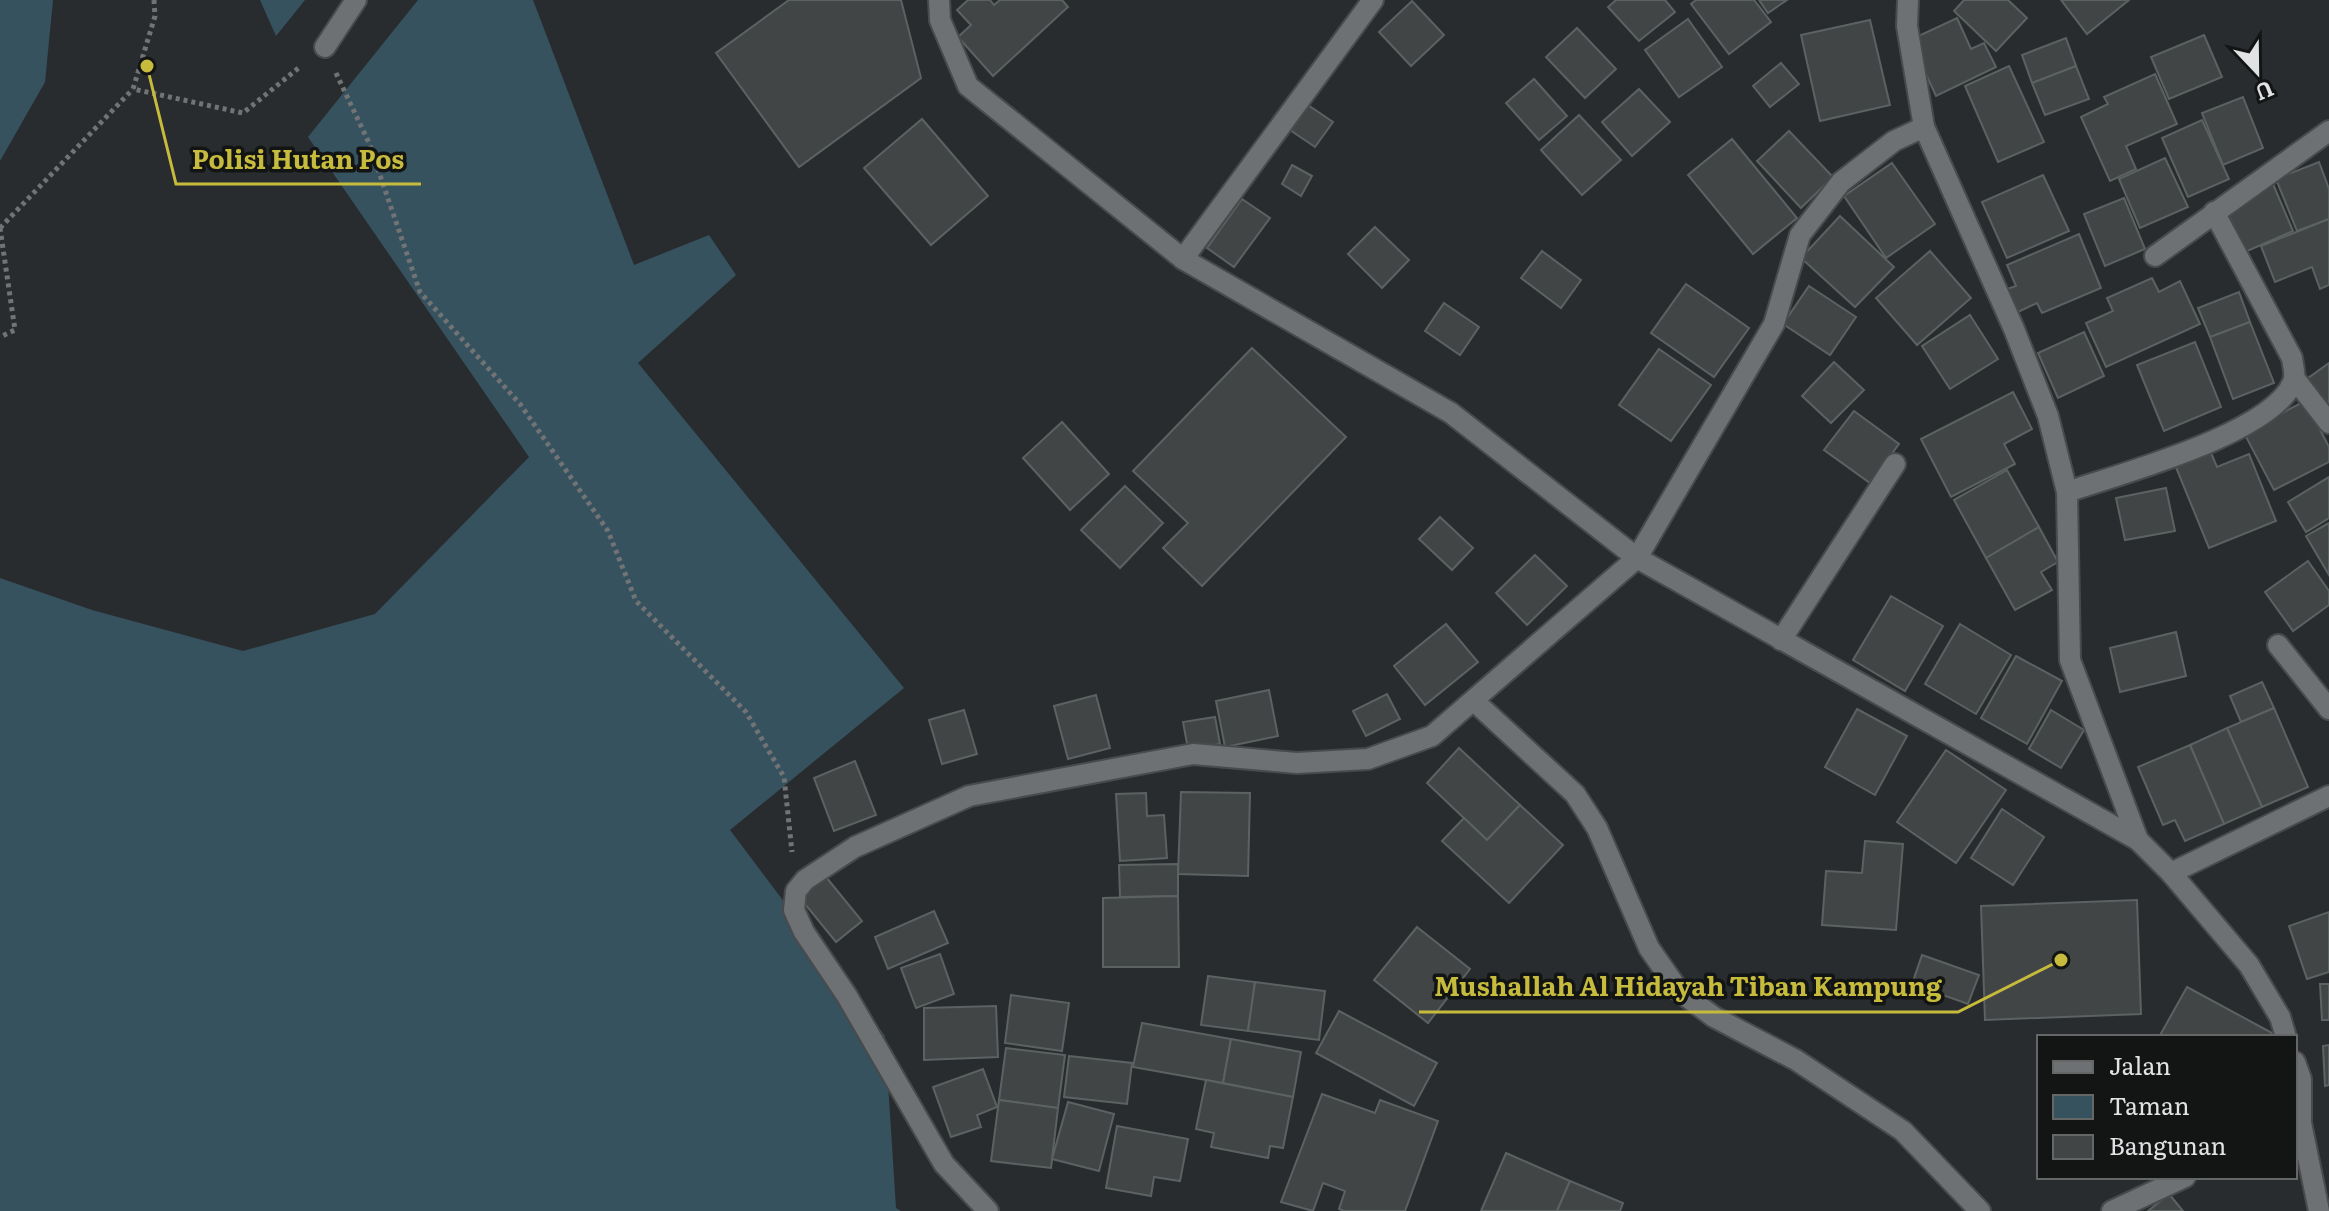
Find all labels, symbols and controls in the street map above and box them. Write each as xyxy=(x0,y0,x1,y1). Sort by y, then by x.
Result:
north arrow xyxy=(2217,32,2297,112)
text: U xyxy=(2251,73,2279,110)
callout: Polisi Hutan Pos xyxy=(176,134,421,184)
text: Polisi Hutan Pos xyxy=(192,138,404,177)
callout: Mushallah Al Hidayah Tiban Kampung xyxy=(1419,962,1958,1012)
text: Mushallah Al Hidayah Tiban Kampung xyxy=(1434,965,1942,1004)
legend xyxy=(2037,1035,2297,1179)
text: Jalan xyxy=(2109,1047,2171,1082)
text: Taman xyxy=(2109,1087,2190,1122)
text: Bangunan xyxy=(2109,1127,2227,1162)

